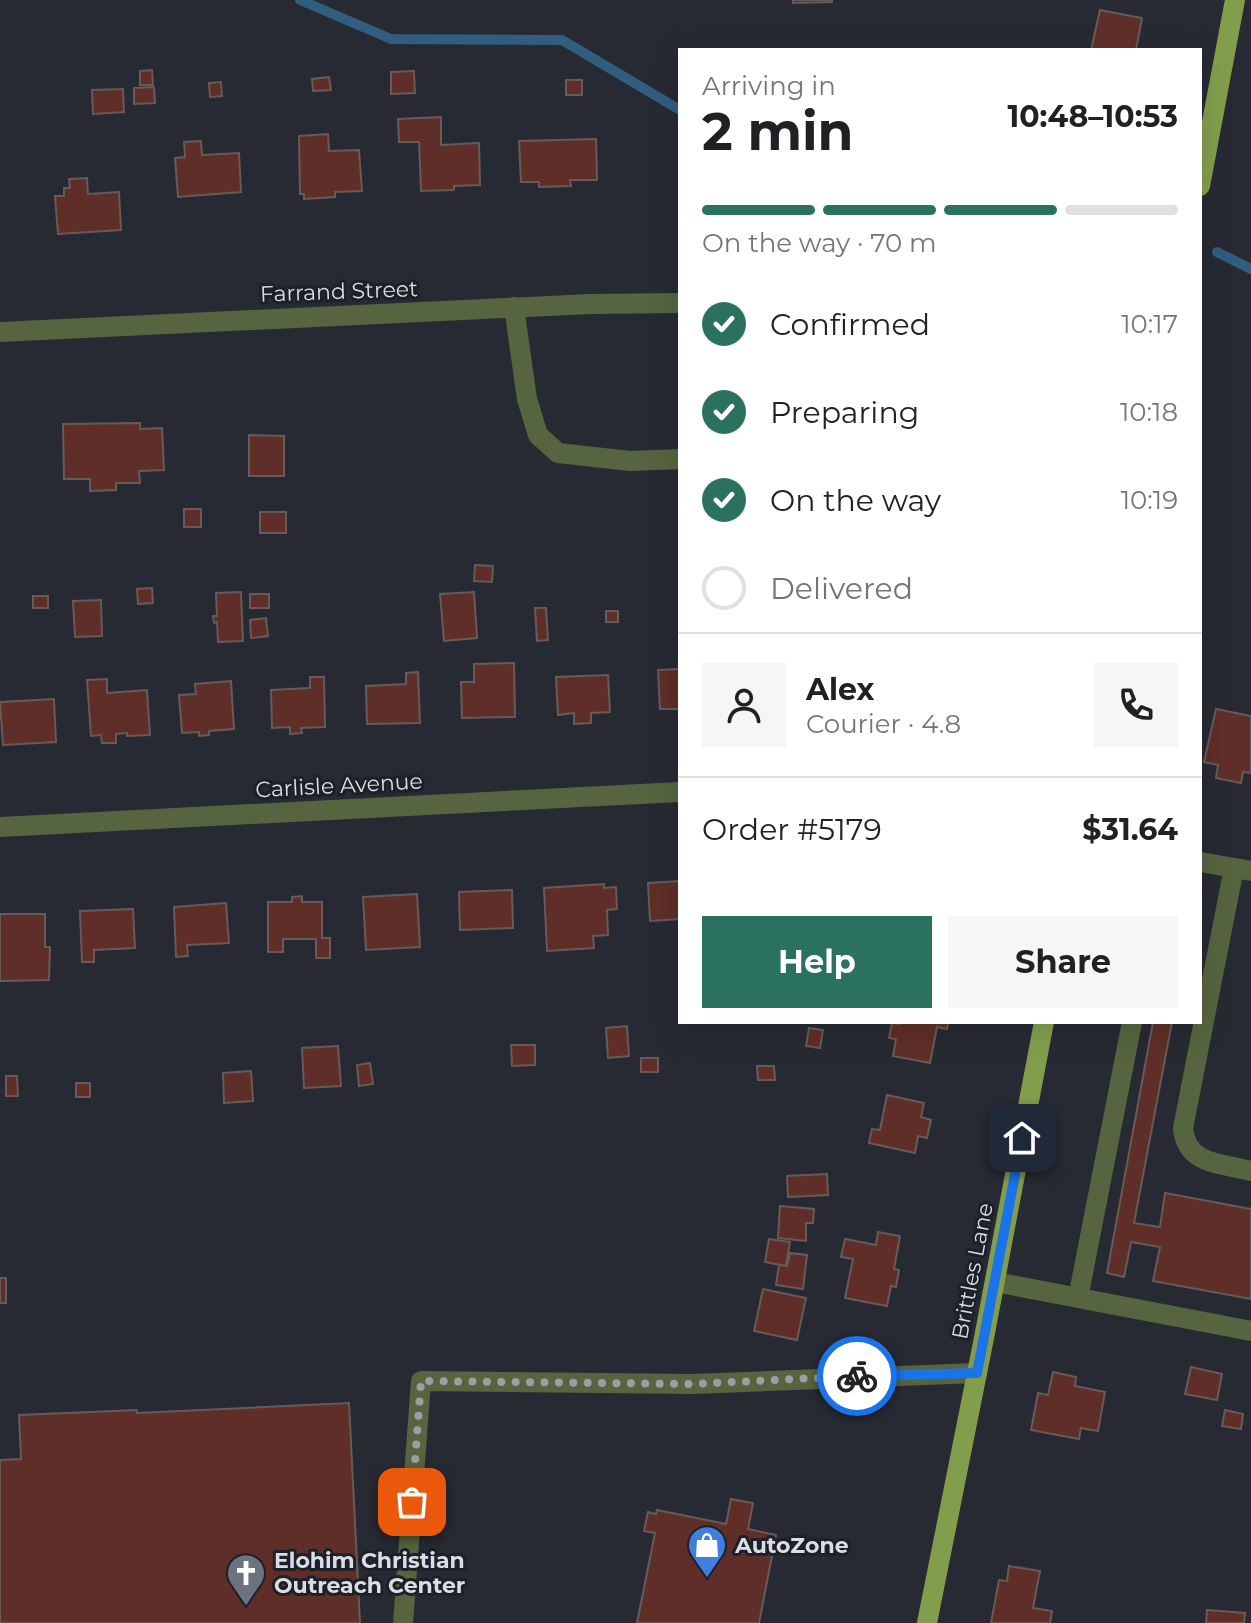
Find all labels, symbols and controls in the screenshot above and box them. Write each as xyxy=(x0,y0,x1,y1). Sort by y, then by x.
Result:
text: Arriving in xyxy=(702,70,836,102)
text: 10:48–10:53 xyxy=(1007,98,1178,135)
text: 2 min xyxy=(702,100,854,163)
text: On the way · 70 m xyxy=(702,227,937,259)
street label: Farrand Street xyxy=(260,275,419,308)
icon: check xyxy=(702,302,746,346)
text: Confirmed xyxy=(770,306,930,343)
text: 10:17 xyxy=(1121,308,1178,340)
icon: check xyxy=(702,390,746,434)
text: Preparing xyxy=(770,394,919,431)
text: 10:18 xyxy=(1120,396,1178,428)
icon: check xyxy=(702,478,746,522)
text: On the way xyxy=(770,482,941,519)
text: 10:19 xyxy=(1121,484,1178,516)
text: Delivered xyxy=(770,570,913,607)
button: person xyxy=(702,663,786,747)
button: phone xyxy=(1094,663,1178,747)
text: Alex xyxy=(806,671,874,708)
text: Courier · 4.8 xyxy=(806,708,961,740)
street label: Carlisle Avenue xyxy=(255,768,423,803)
text: Order #5179 xyxy=(702,811,882,848)
text: $31.64 xyxy=(1082,811,1178,848)
button: Help xyxy=(702,916,932,1008)
button: Share xyxy=(948,916,1178,1008)
pin xyxy=(988,1104,1056,1172)
icon: home xyxy=(1000,1116,1044,1160)
street label: Brittles Lane xyxy=(946,1201,999,1342)
courier xyxy=(817,1336,897,1416)
icon: bike xyxy=(835,1354,879,1398)
pin xyxy=(378,1468,446,1536)
icon: bag xyxy=(390,1480,434,1524)
shop icon: AutoZone xyxy=(686,1524,728,1579)
place label: AutoZone xyxy=(734,1532,849,1559)
place label: Elohim Christian Outreach Center xyxy=(274,1547,465,1599)
church icon: Elohim Christian Outreach Center xyxy=(225,1552,267,1607)

